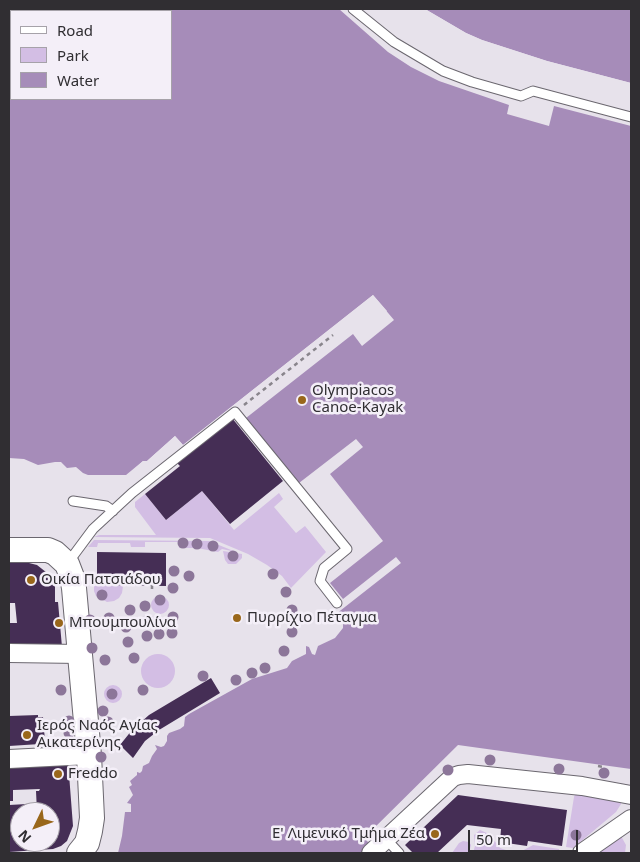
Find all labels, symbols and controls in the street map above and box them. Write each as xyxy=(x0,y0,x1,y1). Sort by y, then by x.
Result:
legend xyxy=(10,10,172,100)
text: Road xyxy=(57,20,93,40)
text: Park xyxy=(57,45,89,65)
text: Water xyxy=(57,70,99,90)
place label: Olympiacos Canoe-Kayak xyxy=(312,382,403,417)
marker: Olympiacos Canoe-Kayak xyxy=(296,394,308,406)
place label: Οικία Πατσιάδου xyxy=(41,571,161,589)
marker: Οικία Πατσιάδου xyxy=(25,574,37,586)
place label: Πυρρίχιο Πέταγμα xyxy=(247,609,377,627)
marker: Πυρρίχιο Πέταγμα xyxy=(231,612,243,624)
place label: Μπουμπουλίνα xyxy=(69,614,176,632)
marker: Μπουμπουλίνα xyxy=(53,617,65,629)
place label: Ιερός Ναός Αγίας Αικατερίνης xyxy=(37,717,158,752)
marker: Ιερός Ναός Αγίας Αικατερίνης xyxy=(21,729,33,741)
place label: Freddo xyxy=(68,765,118,783)
marker: Freddo xyxy=(52,768,64,780)
north arrow xyxy=(10,802,60,852)
scale bar xyxy=(470,820,580,852)
place label: Ε' Λιμενικό Τμήμα Ζέα xyxy=(272,825,425,843)
text: N xyxy=(13,826,35,847)
marker: Ε' Λιμενικό Τμήμα Ζέα xyxy=(429,828,441,840)
text: 50 m xyxy=(476,829,511,849)

